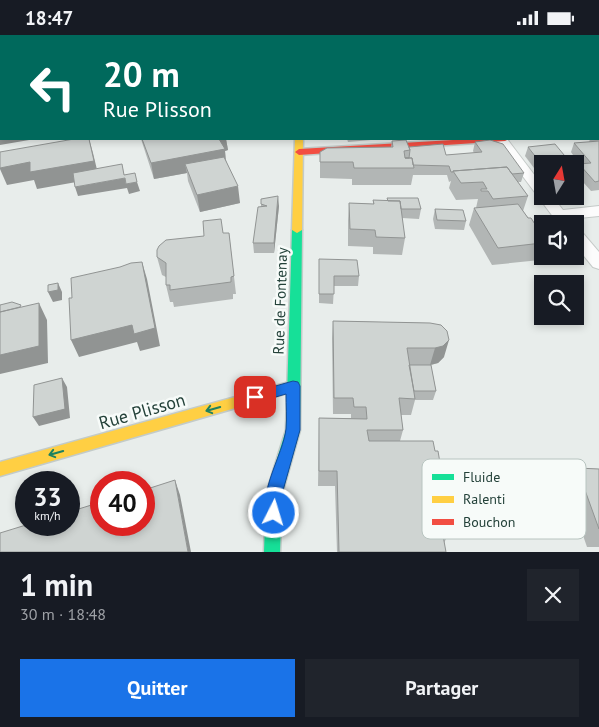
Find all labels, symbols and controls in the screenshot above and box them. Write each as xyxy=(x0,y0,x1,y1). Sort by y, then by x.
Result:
text: 18:47 xyxy=(25,6,73,30)
text: 20 m xyxy=(103,51,180,97)
icon: left xyxy=(20,55,85,120)
text: Rue Plisson xyxy=(103,95,212,123)
north arrow xyxy=(534,155,584,205)
map controls xyxy=(534,155,584,325)
button: sound xyxy=(534,215,584,265)
street label: Rue de Fontenay xyxy=(269,247,291,355)
button: search xyxy=(534,275,584,325)
pin xyxy=(234,376,276,418)
icon: arrive xyxy=(241,383,269,411)
street label: Rue Plisson xyxy=(96,388,188,434)
one-way arrow xyxy=(205,405,221,414)
one-way arrow xyxy=(48,448,64,458)
legend xyxy=(422,459,586,539)
text: Fluide xyxy=(463,468,500,486)
speed limit sign: 40 xyxy=(90,471,155,536)
text: 33 xyxy=(33,481,62,513)
position arrow xyxy=(247,486,299,538)
text: Ralenti xyxy=(463,490,506,508)
text: km/h xyxy=(34,508,61,523)
text: Bouchon xyxy=(463,513,515,531)
text: 1 min xyxy=(20,565,93,604)
button: close xyxy=(527,569,579,621)
text: 30 m · 18:48 xyxy=(20,604,106,624)
button: Quitter xyxy=(20,659,295,717)
button: Partager xyxy=(305,659,579,717)

